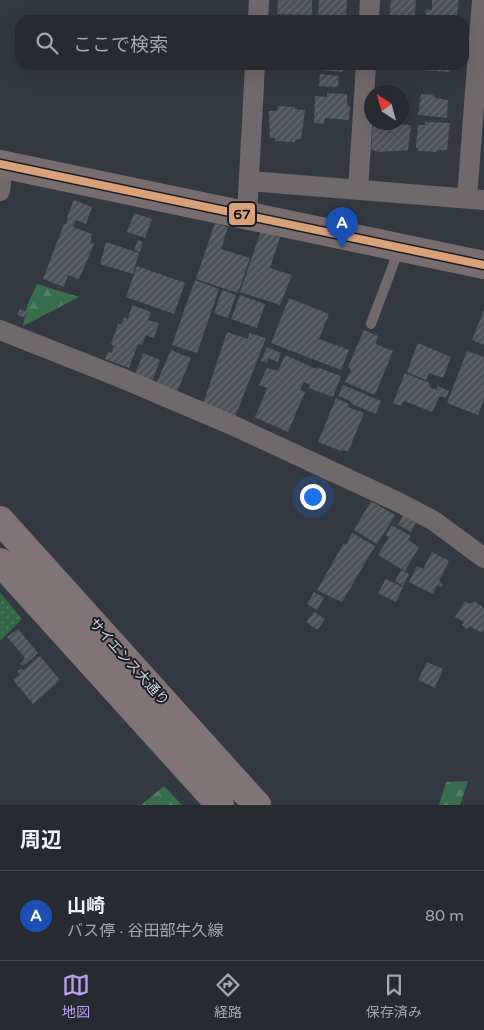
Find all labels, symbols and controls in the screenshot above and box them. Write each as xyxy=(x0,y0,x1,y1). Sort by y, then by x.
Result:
search box xyxy=(15,15,469,70)
icon: search xyxy=(33,29,61,57)
text: ここで検索 xyxy=(73,34,168,56)
north arrow xyxy=(364,85,409,130)
line badge: 67 xyxy=(228,202,256,226)
text: 67 xyxy=(233,206,251,223)
pin: A xyxy=(326,207,358,248)
your location xyxy=(300,484,326,510)
street label: サイエンス大通り xyxy=(85,615,173,709)
text: 周辺 xyxy=(20,828,62,853)
text: 山崎 xyxy=(67,895,105,917)
text: A xyxy=(30,906,42,926)
text: 80 m xyxy=(425,906,464,926)
text: バス停 · 谷田部牛久線 xyxy=(67,921,223,941)
tab: 地図 xyxy=(62,971,90,1021)
tab: 経路 xyxy=(214,971,242,1021)
tab: 保存済み xyxy=(366,971,422,1021)

